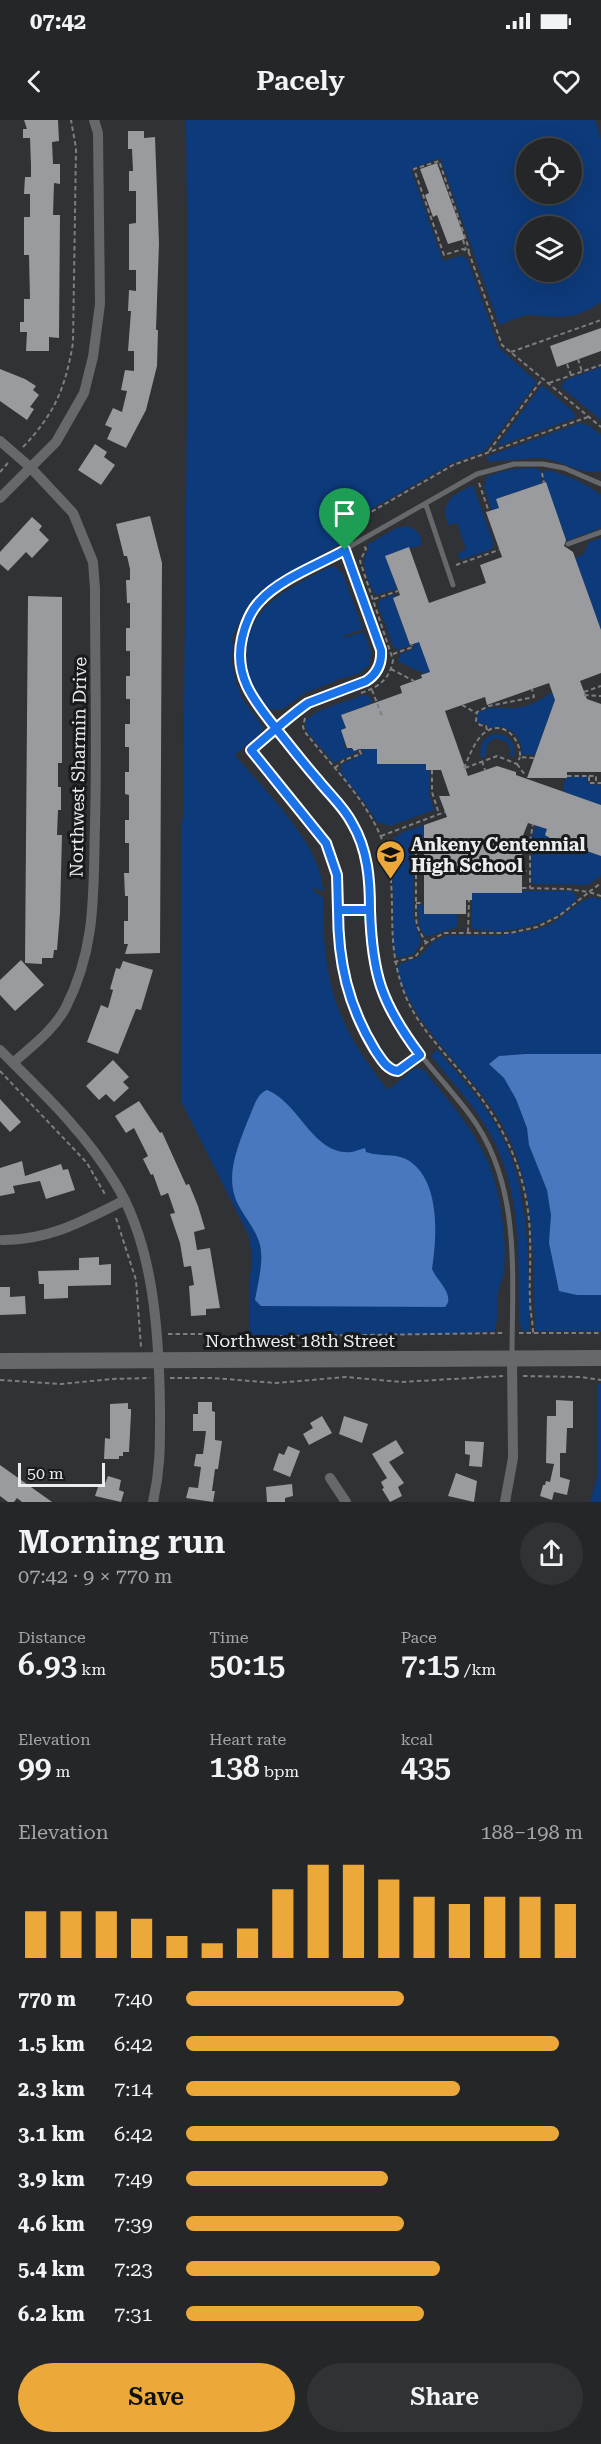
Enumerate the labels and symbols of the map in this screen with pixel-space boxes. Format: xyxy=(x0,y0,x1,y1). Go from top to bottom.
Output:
pin xyxy=(319,488,370,550)
street label: Northwest Sharmin Drive xyxy=(66,656,90,877)
place label: Ankeny Centennial High School xyxy=(411,834,585,876)
school or university icon: Ankeny Centennial High School xyxy=(374,838,406,880)
street label: Northwest 18th Street xyxy=(205,1330,395,1351)
scale bar xyxy=(18,1460,105,1488)

